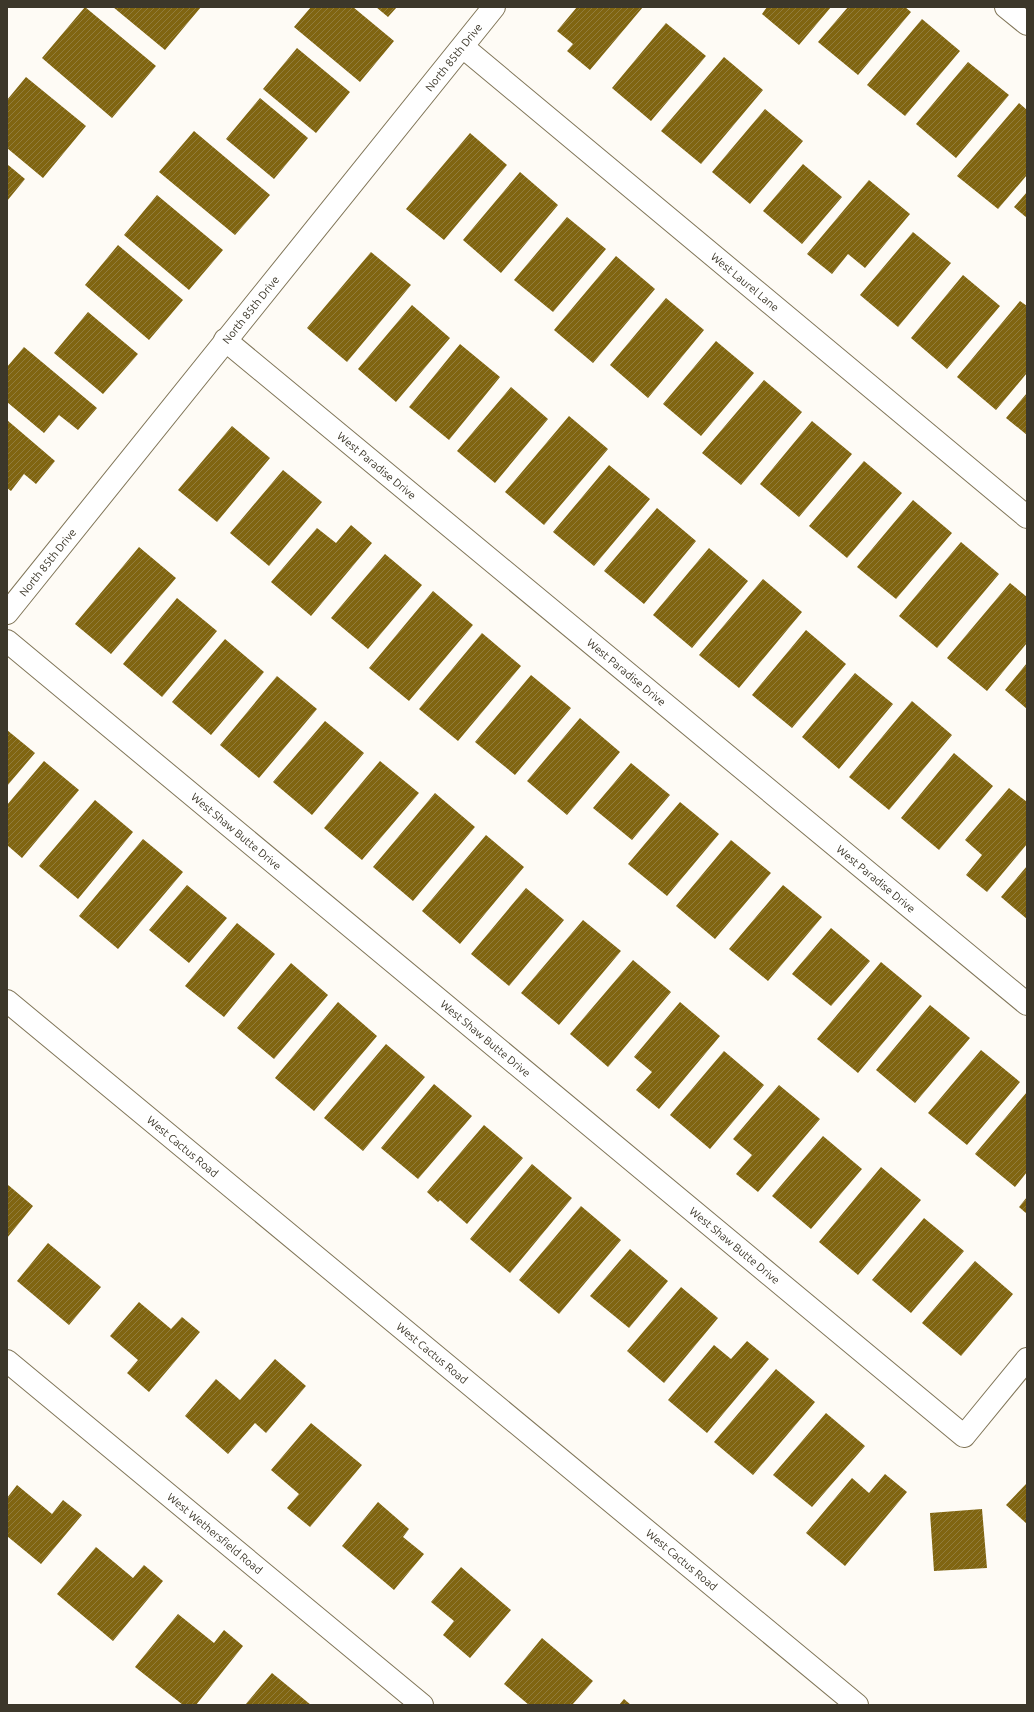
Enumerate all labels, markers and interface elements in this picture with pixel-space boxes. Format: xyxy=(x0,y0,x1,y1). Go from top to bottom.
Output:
street label: North 85th Drive xyxy=(423,21,484,93)
street label: West Laurel Lane xyxy=(709,250,781,314)
street label: North 85th Drive xyxy=(220,274,281,346)
street label: West Paradise Drive xyxy=(335,430,418,502)
street label: North 85th Drive xyxy=(17,526,78,599)
street label: West Paradise Drive xyxy=(585,636,668,708)
street label: West Shaw Butte Drive xyxy=(189,791,284,872)
street label: West Paradise Drive xyxy=(834,843,918,915)
street label: West Shaw Butte Drive xyxy=(438,998,533,1079)
street label: West Cactus Road xyxy=(145,1114,221,1179)
street label: West Shaw Butte Drive xyxy=(687,1205,782,1286)
street label: West Cactus Road xyxy=(394,1320,470,1386)
street label: West Wethersfield Road xyxy=(165,1491,265,1576)
street label: West Cactus Road xyxy=(644,1527,720,1593)

